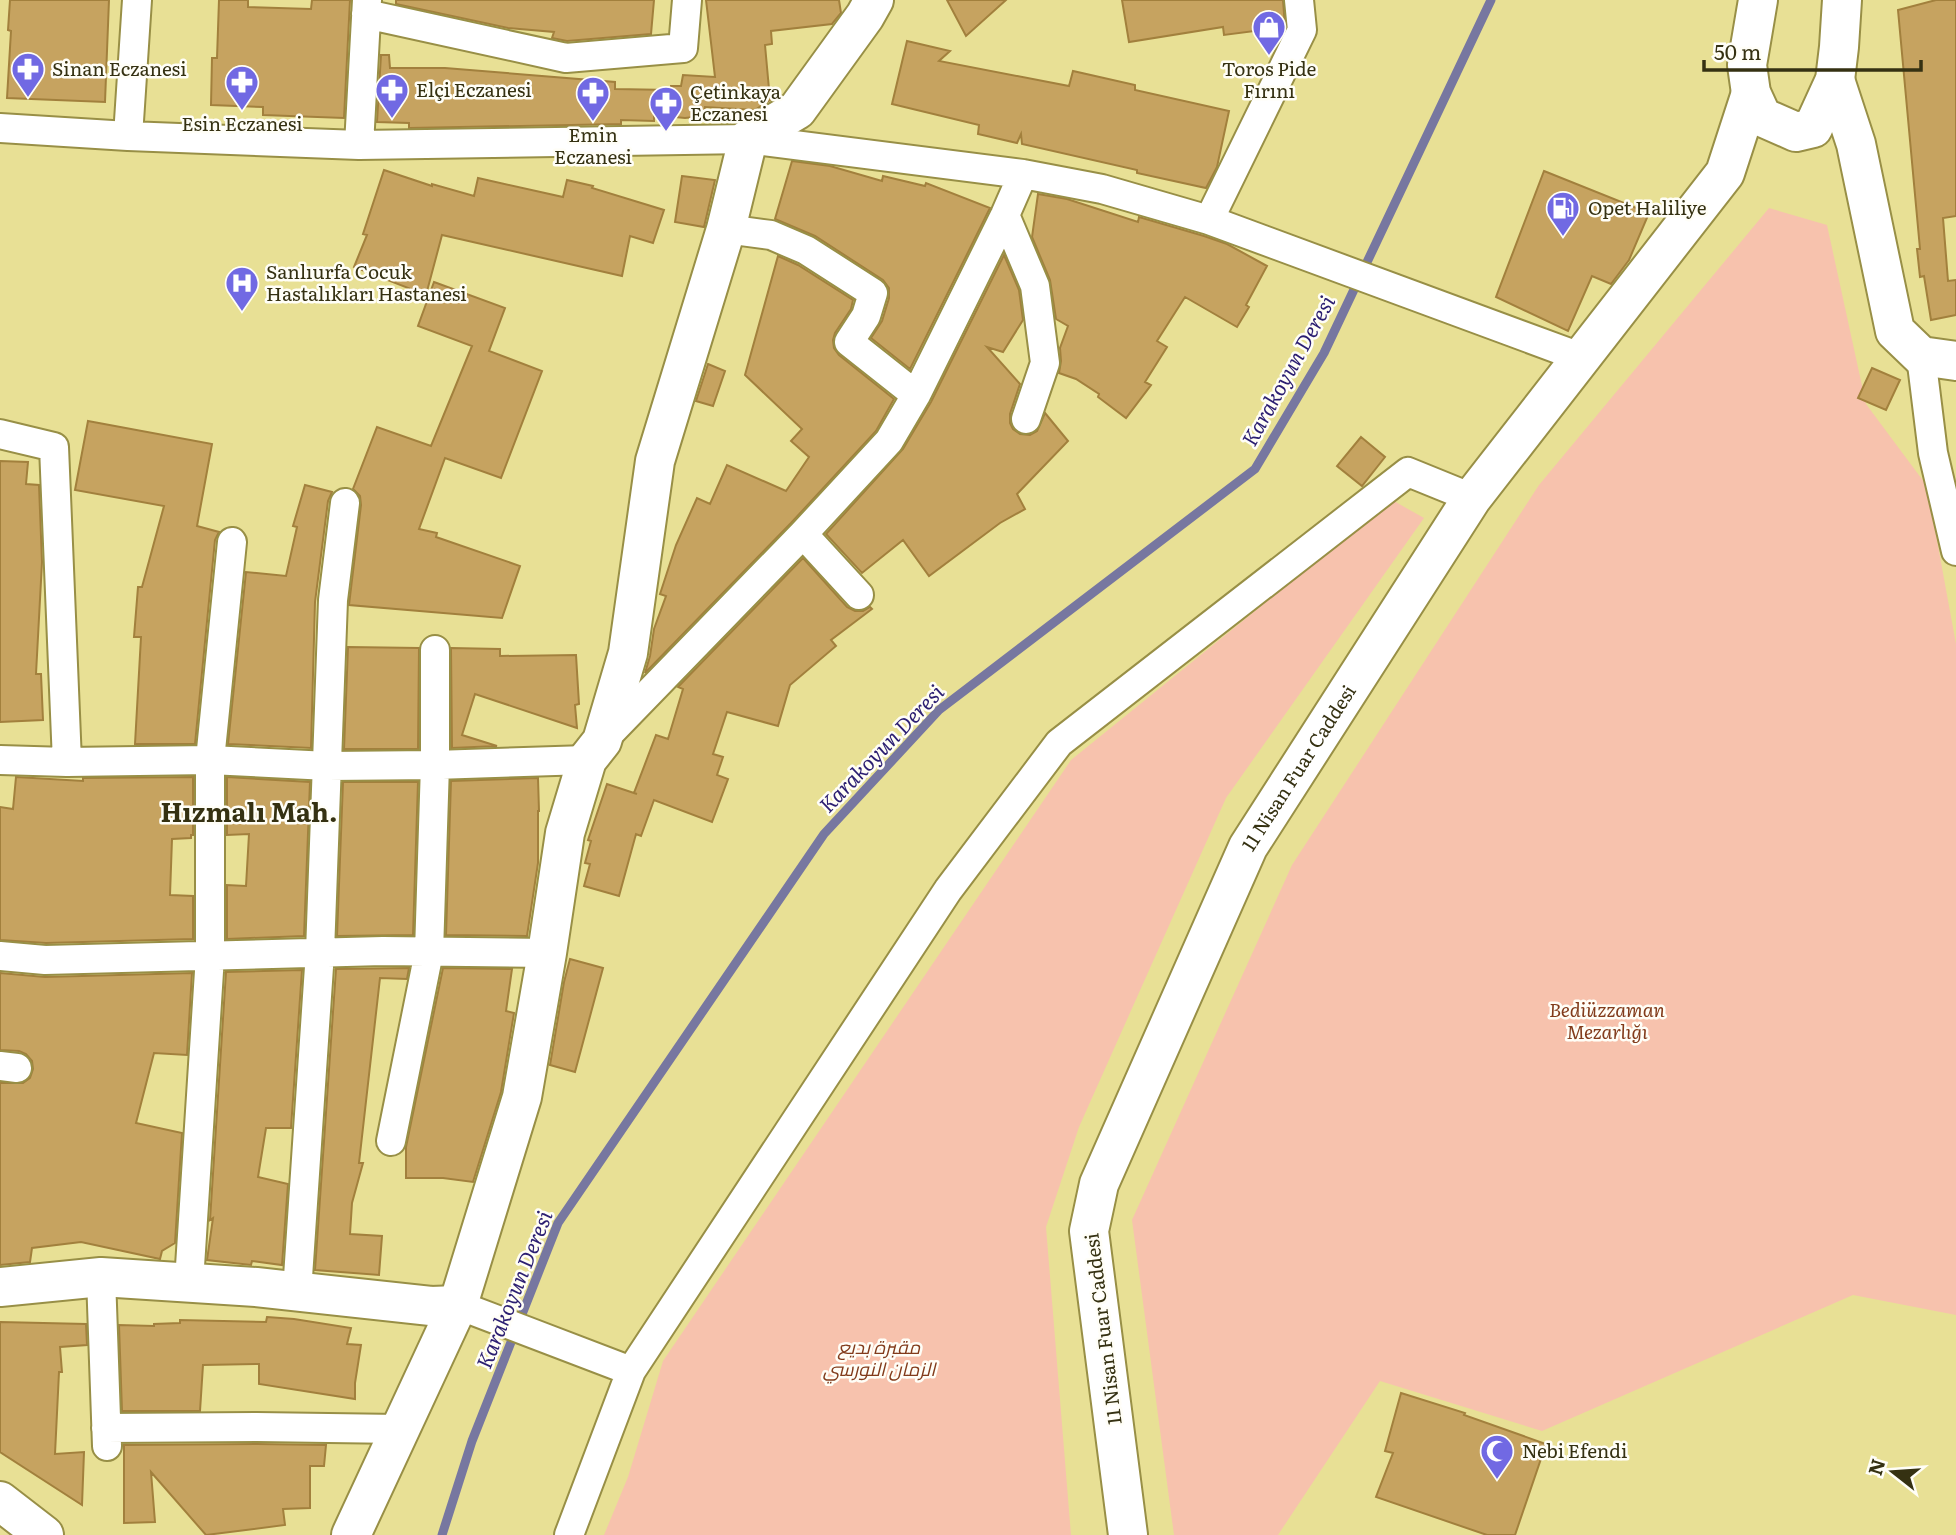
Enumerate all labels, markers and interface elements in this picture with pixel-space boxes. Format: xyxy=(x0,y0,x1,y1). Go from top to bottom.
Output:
shop icon: Toros Pide Fırını xyxy=(1250,8,1288,57)
scale bar xyxy=(1704,28,1921,72)
text: 50 m xyxy=(1714,35,1761,66)
pharmacy icon: Sinan Eczanesi xyxy=(9,50,47,99)
place label: Sinan Eczanesi xyxy=(52,54,187,82)
place label: Toros Pide Fırını xyxy=(1222,54,1317,104)
pharmacy icon: Esin Eczanesi xyxy=(223,63,261,112)
pharmacy icon: Elçi Eczanesi xyxy=(373,71,411,120)
pharmacy icon: Emin Eczanesi xyxy=(574,74,612,123)
place label: Elçi Eczanesi xyxy=(416,75,532,103)
place label: Çetinkaya Eczanesi xyxy=(690,77,782,127)
pharmacy icon: Çetinkaya Eczanesi xyxy=(647,84,685,133)
place label: Esin Eczanesi xyxy=(181,109,303,137)
place label: Emin Eczanesi xyxy=(554,120,632,170)
fuel station icon: Opet Haliliye xyxy=(1544,189,1582,238)
place label: Opet Haliliye xyxy=(1588,193,1707,221)
place label: Sanlıurfa Cocuk Hastalıkları Hastanesi xyxy=(266,257,467,307)
hospital icon: Sanlıurfa Cocuk Hastalıkları Hastanesi xyxy=(223,264,261,313)
water label: Karakoyun Deresi xyxy=(1233,288,1341,451)
water label: Karakoyun Deresi xyxy=(811,676,950,818)
street label: 11 Nisan Fuar Caddesi xyxy=(1234,679,1362,856)
district label: Hızmalı Mah. xyxy=(160,791,338,830)
park label: Bediüzzaman Mezarlığı xyxy=(1549,995,1666,1045)
water label: Karakoyun Deresi xyxy=(467,1205,559,1373)
street label: 11 Nisan Fuar Caddesi xyxy=(1076,1232,1128,1426)
park label: مقبرة بديع الزمان النورسي xyxy=(823,1332,937,1384)
mosque icon: Nebi Efendi xyxy=(1478,1432,1516,1481)
place label: Nebi Efendi xyxy=(1522,1436,1627,1464)
north arrow xyxy=(1858,1437,1928,1507)
text: N xyxy=(1860,1455,1892,1478)

